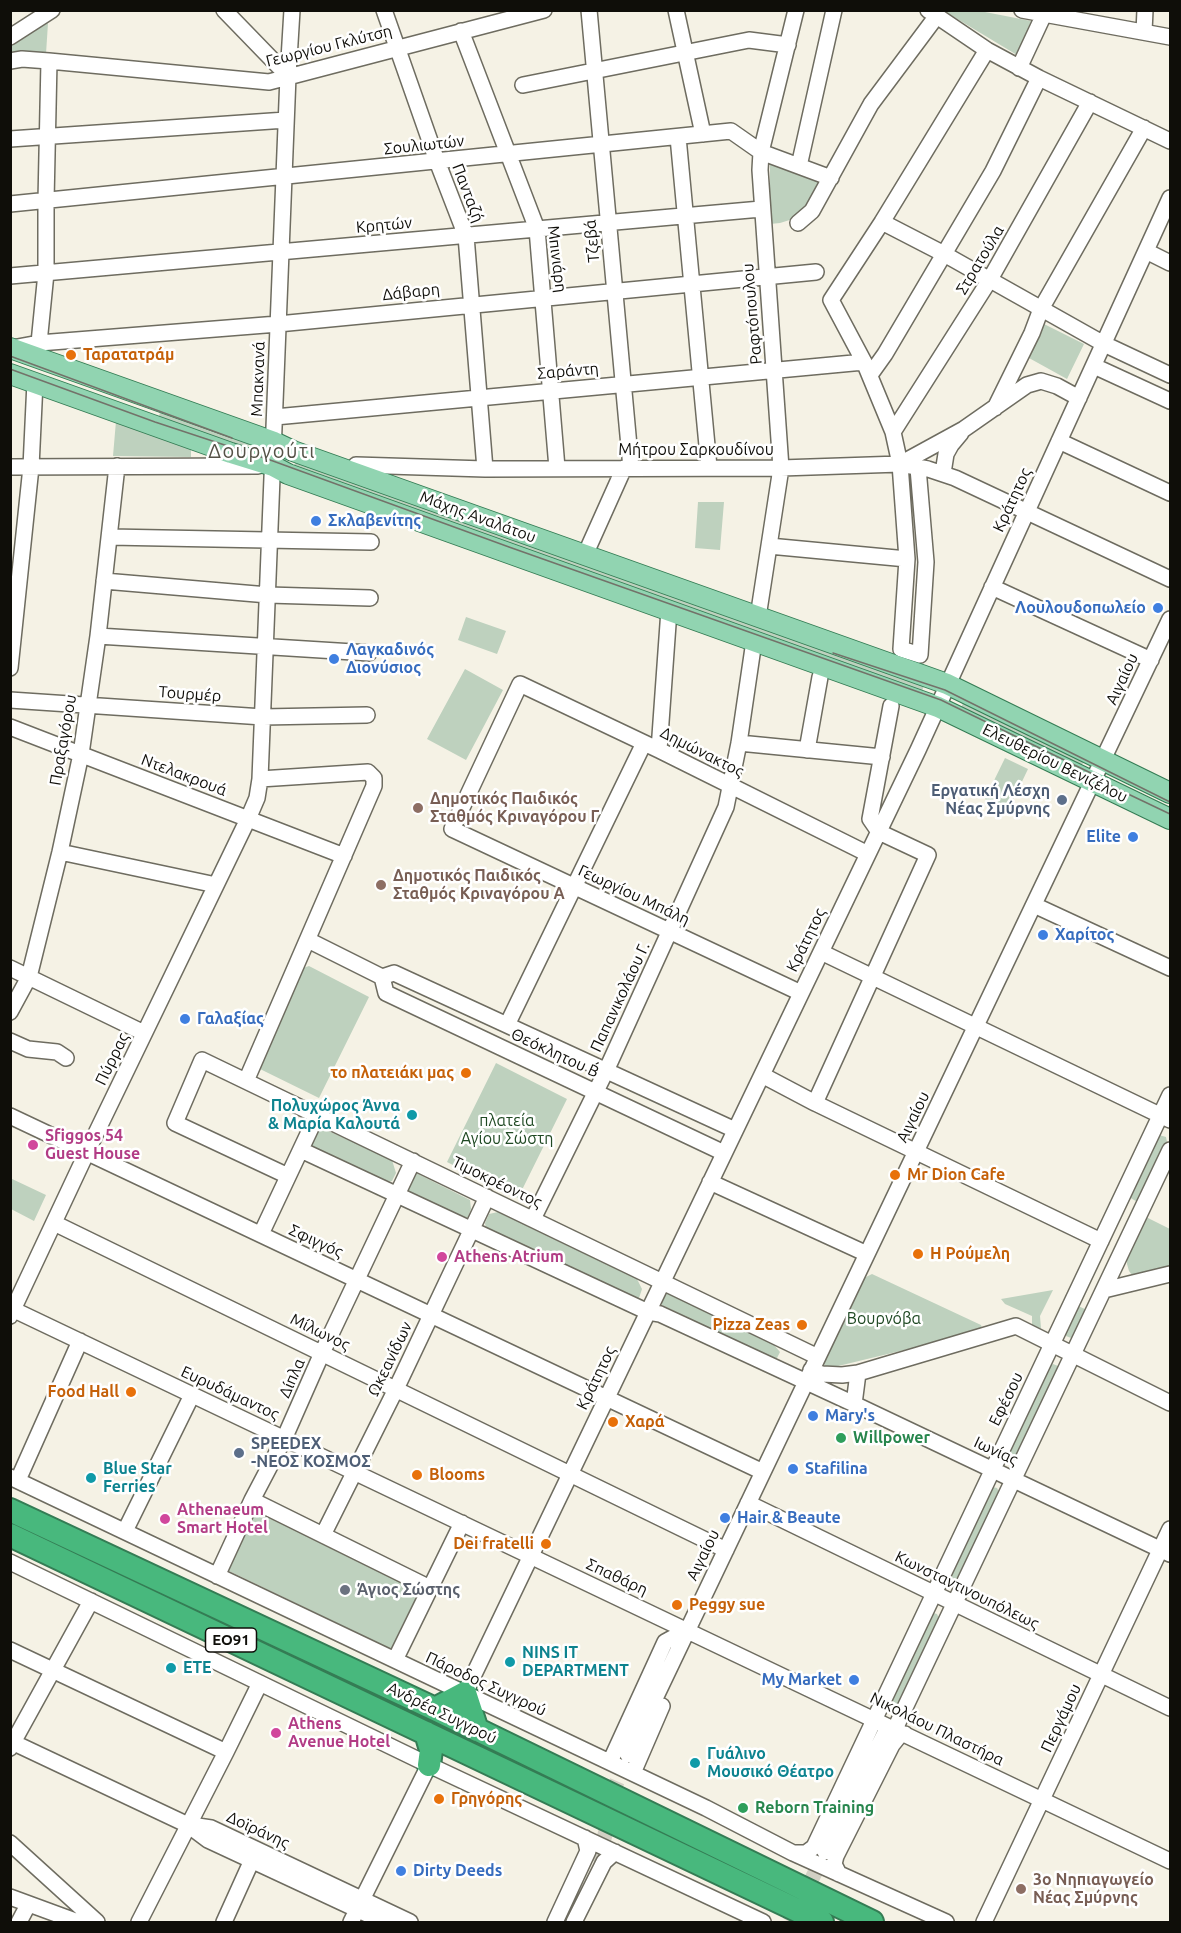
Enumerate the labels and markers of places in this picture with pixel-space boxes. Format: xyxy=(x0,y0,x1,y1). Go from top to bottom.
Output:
place label: Ταρατατράμ xyxy=(83,345,174,365)
marker: Ταρατατράμ xyxy=(64,348,78,362)
place label: Σκλαβενίτης xyxy=(328,511,421,531)
marker: Σκλαβενίτης xyxy=(309,514,323,528)
place label: Λουλουδοπωλείο xyxy=(1015,598,1146,618)
marker: Λουλουδοπωλείο xyxy=(1151,601,1165,615)
place label: Λαγκαδινός Διονύσιος xyxy=(346,640,434,678)
marker: Λαγκαδινός Διονύσιος xyxy=(327,652,341,666)
place label: Εργατική Λέσχη Νέας Σμύρνης xyxy=(931,781,1050,819)
place label: Δημοτικός Παιδικός Σταθμός Κριναγόρου Γ xyxy=(430,789,600,827)
marker: Εργατική Λέσχη Νέας Σμύρνης xyxy=(1055,793,1069,807)
marker: Δημοτικός Παιδικός Σταθμός Κριναγόρου Γ xyxy=(411,801,425,815)
place label: Elite xyxy=(1086,827,1121,847)
marker: Elite xyxy=(1126,830,1140,844)
place label: Δημοτικός Παιδικός Σταθμός Κριναγόρου Α xyxy=(393,866,565,904)
marker: Δημοτικός Παιδικός Σταθμός Κριναγόρου Α xyxy=(374,878,388,892)
place label: Χαρίτος xyxy=(1055,925,1114,945)
marker: Χαρίτος xyxy=(1036,928,1050,942)
place label: Γαλαξίας xyxy=(197,1009,264,1029)
marker: Γαλαξίας xyxy=(178,1012,192,1026)
place label: το πλατειάκι μας xyxy=(331,1063,454,1083)
marker: το πλατειάκι μας xyxy=(459,1066,473,1080)
place label: Πολυχώρος Άννα & Μαρία Καλουτά xyxy=(268,1096,400,1134)
marker: Πολυχώρος Άννα & Μαρία Καλουτά xyxy=(405,1108,419,1122)
place label: Sfiggos 54 Guest House xyxy=(45,1126,140,1164)
marker: Sfiggos 54 Guest House xyxy=(26,1138,40,1152)
place label: Mr Dion Cafe xyxy=(907,1165,1005,1185)
marker: Mr Dion Cafe xyxy=(888,1168,902,1182)
place label: Η Ρούμελη xyxy=(930,1244,1010,1264)
place label: Athens Atrium xyxy=(454,1247,564,1267)
marker: Η Ρούμελη xyxy=(911,1247,925,1261)
marker: Athens Atrium xyxy=(435,1250,449,1264)
place label: Pizza Zeas xyxy=(713,1315,790,1335)
marker: Pizza Zeas xyxy=(795,1318,809,1332)
place label: Food Hall xyxy=(48,1382,119,1402)
marker: Food Hall xyxy=(124,1385,138,1399)
place label: Mary's xyxy=(825,1406,875,1426)
marker: Mary's xyxy=(806,1409,820,1423)
place label: Χαρά xyxy=(625,1412,665,1432)
marker: Χαρά xyxy=(606,1415,620,1429)
place label: Willpower xyxy=(853,1428,930,1448)
marker: Willpower xyxy=(834,1431,848,1445)
place label: SPEEDEX -ΝΕΟΣ ΚΟΣΜΟΣ xyxy=(251,1434,371,1472)
marker: SPEEDEX -ΝΕΟΣ ΚΟΣΜΟΣ xyxy=(232,1446,246,1460)
place label: Blue Star Ferries xyxy=(103,1459,172,1497)
place label: Stafilina xyxy=(805,1459,868,1479)
marker: Stafilina xyxy=(786,1462,800,1476)
place label: Blooms xyxy=(429,1465,485,1485)
marker: Blooms xyxy=(410,1468,424,1482)
marker: Blue Star Ferries xyxy=(84,1471,98,1485)
place label: Athenaeum Smart Hotel xyxy=(177,1500,268,1538)
place label: Hair & Beaute xyxy=(737,1508,841,1528)
marker: Hair & Beaute xyxy=(718,1511,732,1525)
marker: Athenaeum Smart Hotel xyxy=(158,1512,172,1526)
place label: Dei fratelli xyxy=(453,1534,534,1554)
marker: Dei fratelli xyxy=(539,1537,553,1551)
place label: Άγιος Σώστης xyxy=(357,1580,460,1600)
marker: Άγιος Σώστης xyxy=(338,1583,352,1597)
place label: Peggy sue xyxy=(689,1595,765,1615)
marker: Peggy sue xyxy=(670,1598,684,1612)
place label: NINS IT DEPARTMENT xyxy=(522,1643,629,1681)
marker: NINS IT DEPARTMENT xyxy=(503,1655,517,1669)
place label: ETE xyxy=(183,1658,212,1678)
marker: ETE xyxy=(164,1661,178,1675)
place label: My Market xyxy=(761,1670,842,1690)
marker: My Market xyxy=(847,1673,861,1687)
place label: Athens Avenue Hotel xyxy=(288,1714,390,1752)
marker: Athens Avenue Hotel xyxy=(269,1726,283,1740)
place label: Γυάλινο Μουσικό Θέατρο xyxy=(707,1744,834,1782)
marker: Γυάλινο Μουσικό Θέατρο xyxy=(688,1756,702,1770)
place label: Γρηγόρης xyxy=(451,1789,522,1809)
marker: Γρηγόρης xyxy=(432,1792,446,1806)
place label: Reborn Training xyxy=(755,1798,874,1818)
marker: Reborn Training xyxy=(736,1801,750,1815)
place label: Dirty Deeds xyxy=(413,1861,502,1881)
marker: Dirty Deeds xyxy=(394,1864,408,1878)
place label: 3ο Νηπιαγωγείο Νέας Σμύρνης xyxy=(1033,1870,1154,1908)
marker: 3ο Νηπιαγωγείο Νέας Σμύρνης xyxy=(1014,1882,1028,1896)

